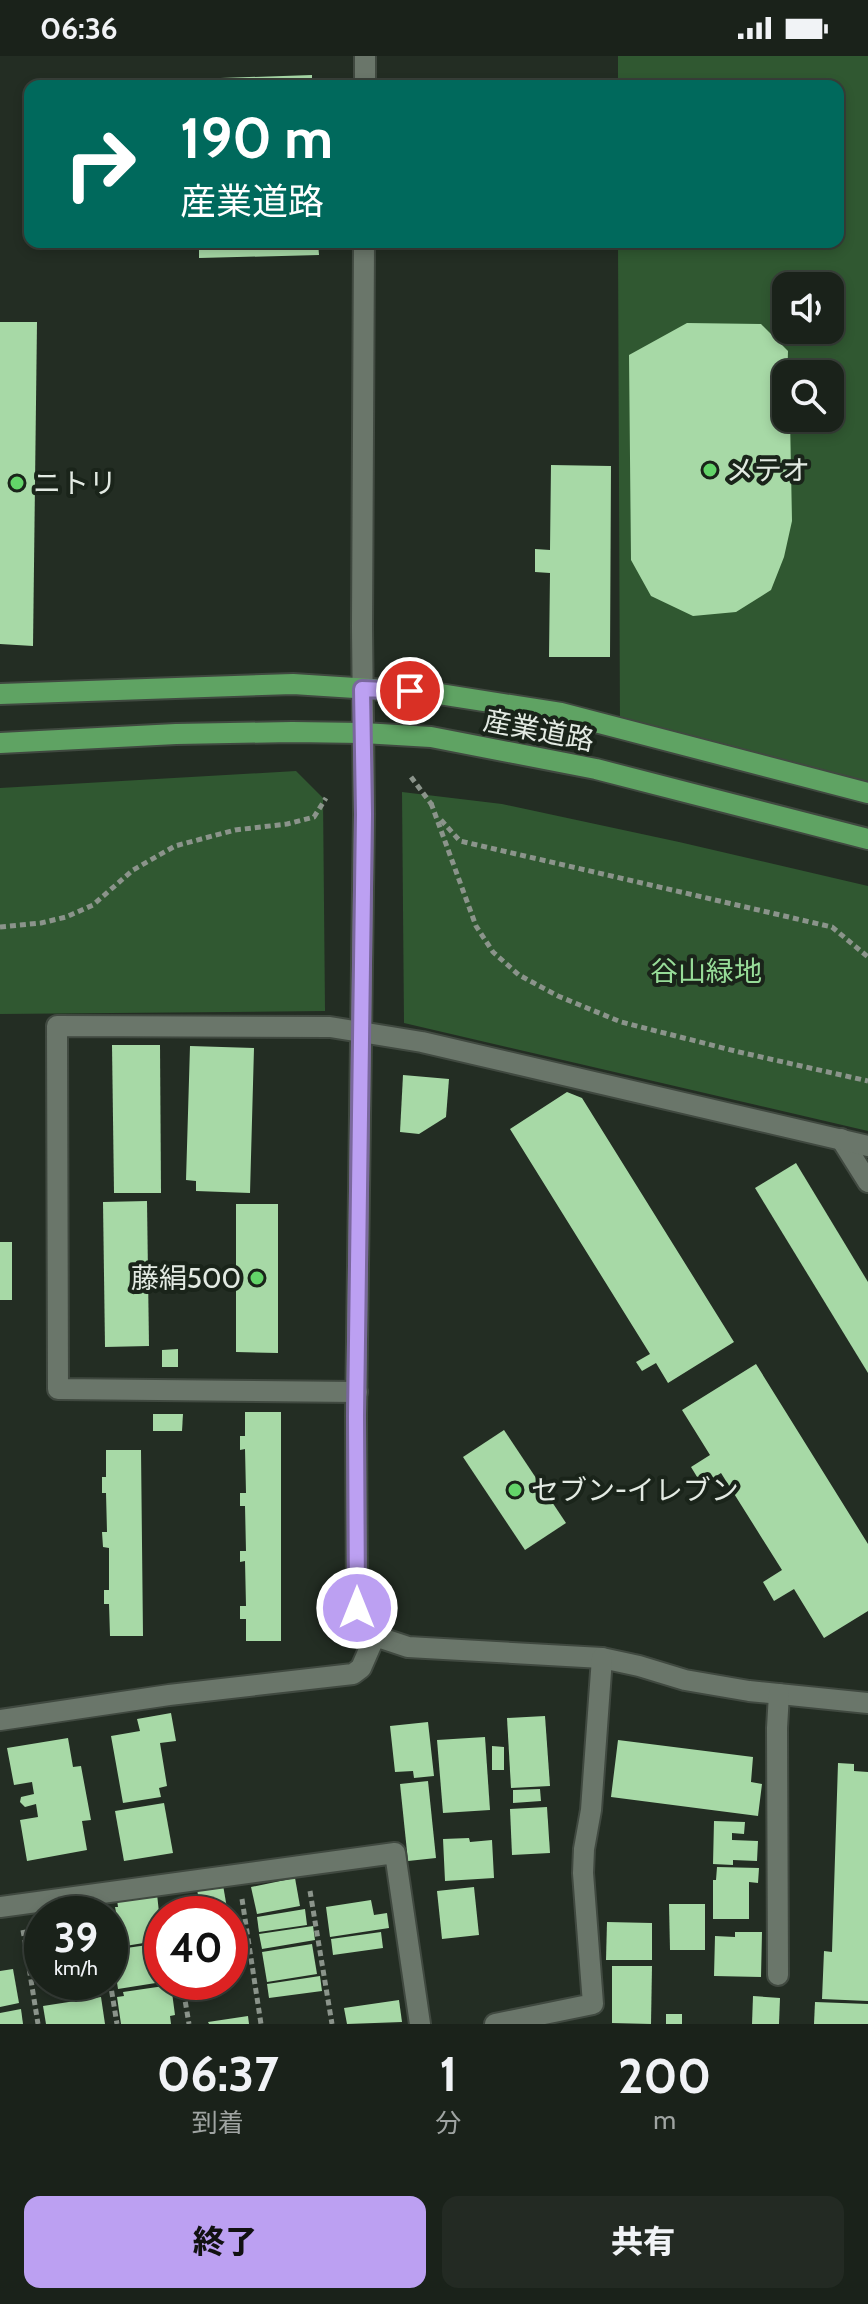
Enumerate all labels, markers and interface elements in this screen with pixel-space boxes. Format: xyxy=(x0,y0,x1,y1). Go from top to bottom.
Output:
text: 06:36 xyxy=(40,10,118,47)
text: 190 m xyxy=(180,104,333,172)
icon: right xyxy=(48,112,152,216)
text: 産業道路 xyxy=(180,179,324,223)
map controls xyxy=(772,272,844,432)
button: sound xyxy=(772,272,844,344)
button: search xyxy=(772,360,844,432)
place label: メテオ xyxy=(726,453,810,487)
marker: メテオ xyxy=(701,461,719,479)
place label: ニトリ xyxy=(33,466,117,500)
marker: ニトリ xyxy=(8,474,26,492)
pin xyxy=(376,657,444,725)
icon: arrive xyxy=(388,669,432,713)
street label: 産業道路 xyxy=(481,703,597,757)
park label: 谷山緑地 xyxy=(650,954,762,988)
place label: 藤絹500 xyxy=(131,1261,241,1295)
marker: 藤絹500 xyxy=(248,1269,266,1287)
place label: セブン-イレブン xyxy=(531,1473,739,1507)
marker: セブン-イレブン xyxy=(506,1481,524,1499)
position arrow xyxy=(315,1566,399,1650)
speed limit sign: 40 xyxy=(144,1896,248,2000)
text: 39 xyxy=(54,1913,98,1962)
text: km/h xyxy=(54,1956,98,1980)
text: 06:37 xyxy=(157,2045,279,2103)
text: 1 xyxy=(439,2045,457,2103)
text: 200 xyxy=(618,2047,711,2105)
text: m xyxy=(653,2104,676,2136)
text: 到着 xyxy=(192,2107,244,2139)
text: 分 xyxy=(435,2107,461,2139)
button: 終了 xyxy=(24,2196,426,2288)
button: 共有 xyxy=(442,2196,844,2288)

